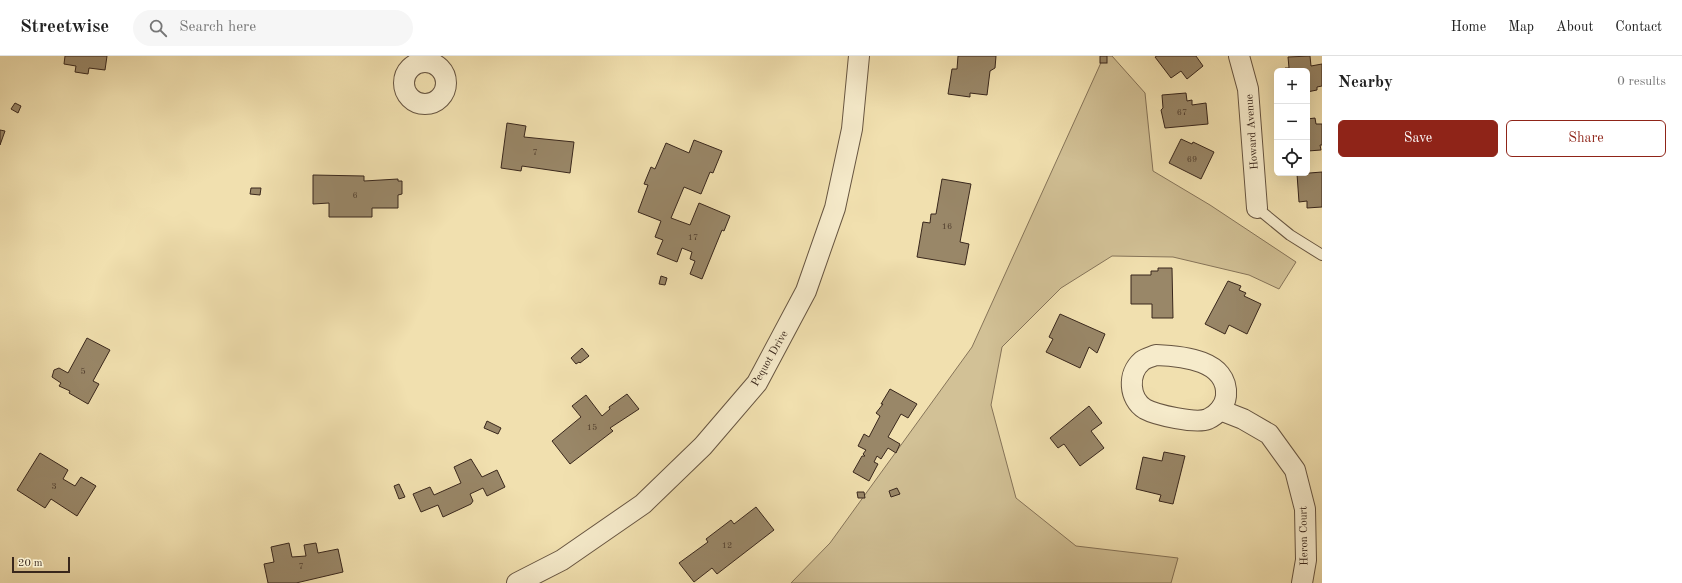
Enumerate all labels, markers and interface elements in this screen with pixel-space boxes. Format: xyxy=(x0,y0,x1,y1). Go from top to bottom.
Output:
search box xyxy=(133,10,413,46)
icon: search xyxy=(147,17,169,39)
text: Streetwise xyxy=(20,18,109,37)
text: Search here xyxy=(179,20,256,35)
text: Home xyxy=(1451,20,1486,34)
text: Map xyxy=(1508,20,1534,34)
text: About xyxy=(1556,20,1593,34)
text: Contact xyxy=(1615,20,1662,34)
map controls xyxy=(1274,68,1310,176)
button: + xyxy=(1274,68,1310,104)
text: Nearby xyxy=(1338,74,1393,91)
text: 0 results xyxy=(1617,75,1666,88)
street label: Howard Avenue xyxy=(1244,94,1261,170)
button: − xyxy=(1274,104,1310,140)
house number: 67 xyxy=(1177,108,1187,117)
button: Save xyxy=(1338,120,1498,157)
button: Share xyxy=(1506,120,1666,157)
button: locate xyxy=(1274,140,1310,176)
house number: 7 xyxy=(532,148,538,157)
house number: 69 xyxy=(1187,155,1197,164)
house number: 6 xyxy=(352,191,358,200)
house number: 16 xyxy=(942,222,952,231)
house number: 17 xyxy=(688,233,698,242)
street label: Pequot Drive xyxy=(750,329,791,388)
house number: 5 xyxy=(80,367,86,376)
house number: 15 xyxy=(587,423,597,432)
house number: 3 xyxy=(51,482,57,491)
street label: Heron Court xyxy=(1298,506,1311,566)
house number: 12 xyxy=(722,541,732,550)
scale bar xyxy=(12,555,70,574)
text: 20 m xyxy=(18,558,43,569)
house number: 7 xyxy=(298,562,304,571)

